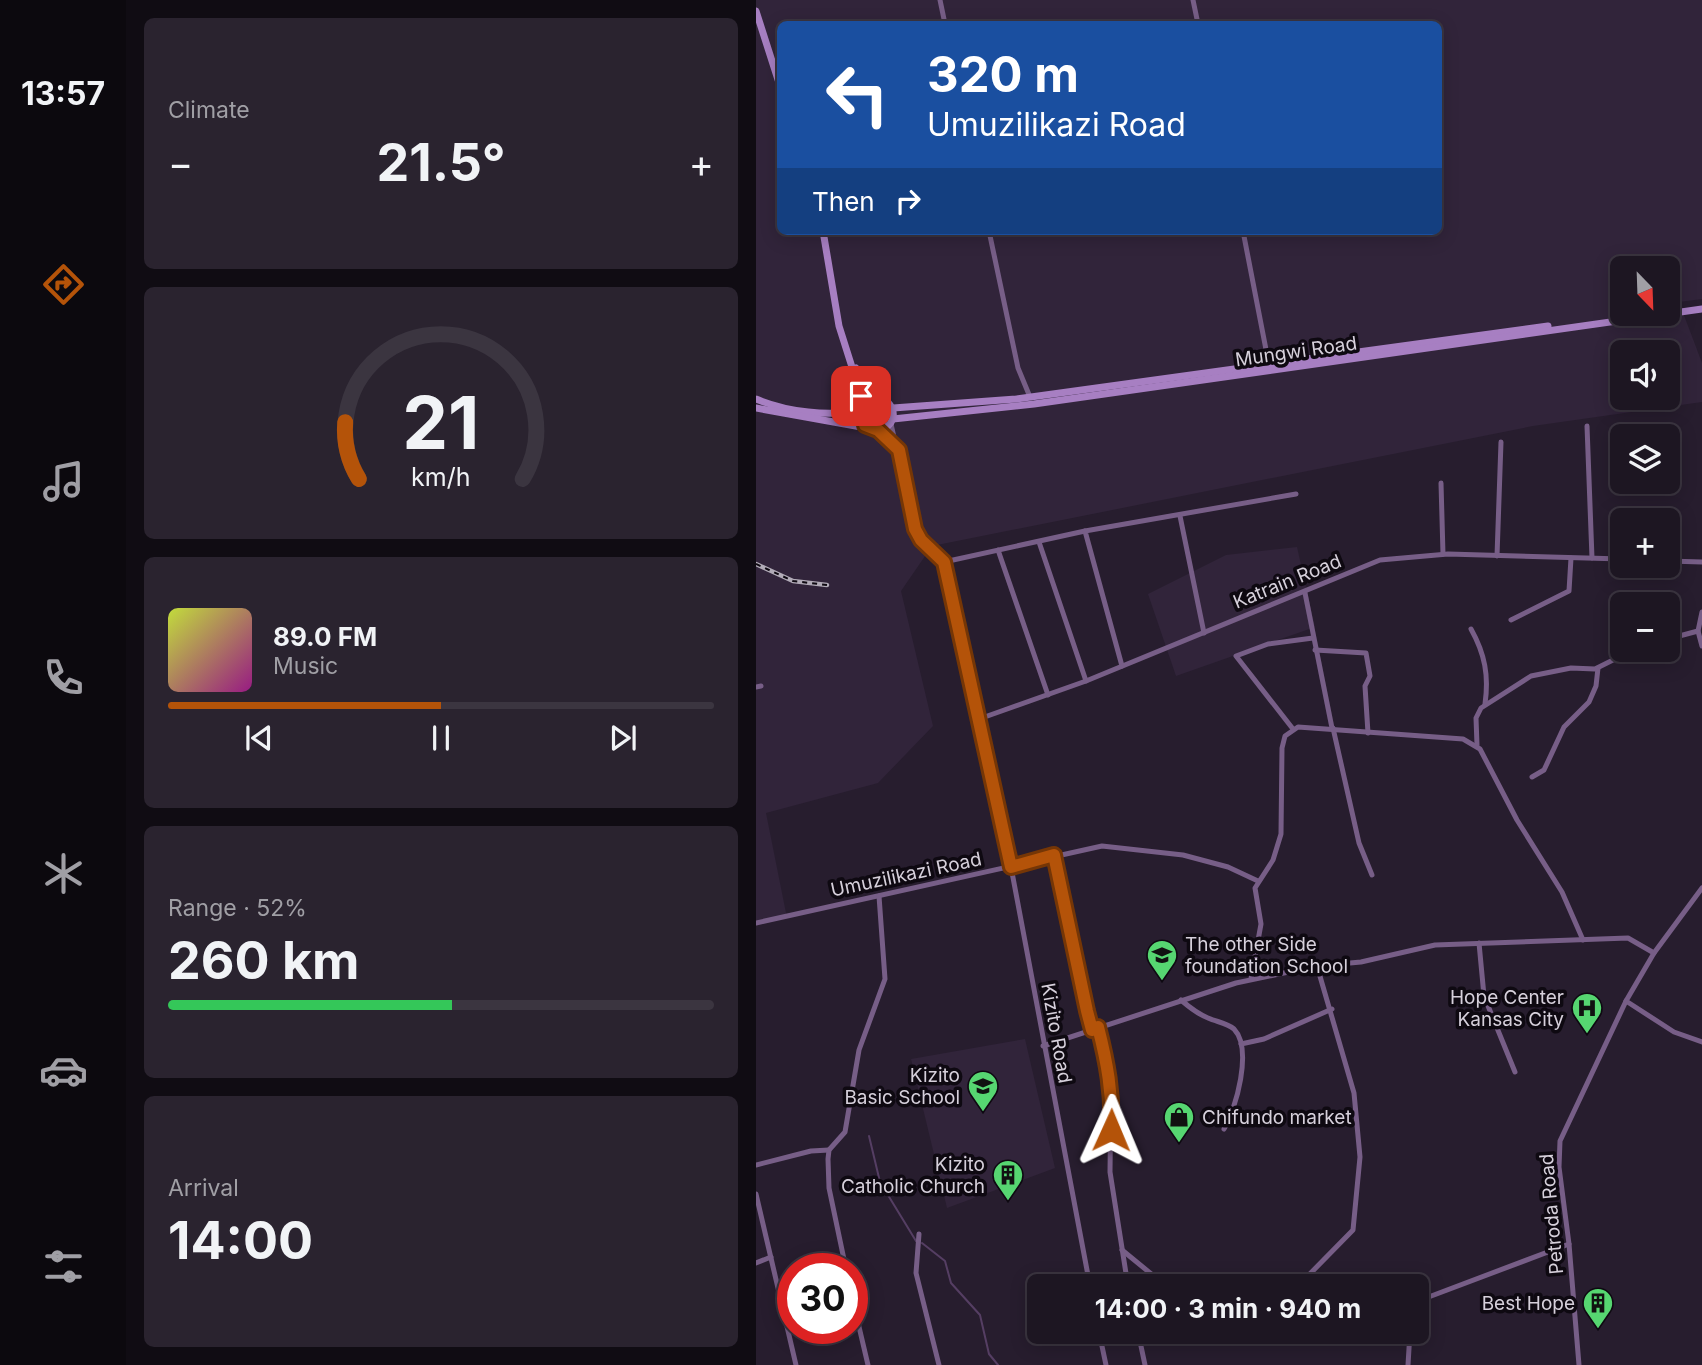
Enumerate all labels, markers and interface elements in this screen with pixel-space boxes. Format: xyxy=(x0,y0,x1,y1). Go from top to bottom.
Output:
text: 320 m xyxy=(927,45,1079,104)
icon: left xyxy=(812,49,903,140)
text: 13:57 xyxy=(21,74,105,113)
text: Climate xyxy=(168,96,250,124)
text: Umuzilikazi Road xyxy=(927,105,1186,144)
text: 21.5° xyxy=(376,131,506,194)
text: − xyxy=(168,140,193,186)
text: + xyxy=(689,140,714,186)
icon: right xyxy=(889,182,927,220)
text: Then xyxy=(812,186,875,217)
north arrow xyxy=(1610,256,1680,326)
map controls xyxy=(1610,256,1680,662)
icon: directions xyxy=(39,260,88,309)
street label: Mungwi Road xyxy=(1234,332,1358,371)
button: sound xyxy=(1610,340,1680,410)
pin xyxy=(831,366,891,426)
icon: arrive xyxy=(842,377,880,415)
text: 21 xyxy=(402,379,480,468)
button: layers xyxy=(1610,424,1680,494)
icon: music xyxy=(39,457,88,506)
text: km/h xyxy=(411,462,471,492)
button: + xyxy=(1610,508,1680,578)
street label: Katrain Road xyxy=(1230,549,1345,614)
button: − xyxy=(1610,592,1680,662)
text: 89.0 FM xyxy=(273,621,377,652)
text: Music xyxy=(273,652,338,680)
icon: phone xyxy=(39,653,88,702)
icon: previous xyxy=(240,719,278,757)
icon: pause xyxy=(422,719,460,757)
icon: next xyxy=(604,719,642,757)
street label: Umuzilikazi Road xyxy=(829,847,984,902)
icon: climate xyxy=(39,849,88,898)
text: Range · 52% xyxy=(168,894,307,922)
text: 260 km xyxy=(168,929,360,992)
place label: The other Side foundation School xyxy=(1185,933,1348,978)
school or university icon: The other Side foundation School xyxy=(1145,938,1179,982)
street label: Kizito Road xyxy=(1036,981,1077,1085)
place label: Hope Center Kansas City xyxy=(1450,986,1564,1031)
hospital icon: Hope Center Kansas City xyxy=(1570,991,1604,1035)
icon: car xyxy=(39,1046,88,1095)
place label: Kizito Basic School xyxy=(844,1064,960,1109)
school or university icon: Kizito Basic School xyxy=(966,1069,1000,1113)
position arrow xyxy=(1074,1093,1148,1167)
shop icon: Chifundo market xyxy=(1162,1100,1196,1144)
place label: Chifundo market xyxy=(1202,1106,1352,1129)
place label: Kizito Catholic Church xyxy=(841,1153,985,1198)
street label: Petroda Road xyxy=(1535,1153,1568,1275)
building icon: Kizito Catholic Church xyxy=(991,1158,1025,1202)
text: Arrival xyxy=(168,1174,239,1202)
text: 14:00 xyxy=(168,1209,313,1272)
icon: filters xyxy=(39,1242,88,1291)
speed limit sign: 30 xyxy=(777,1253,868,1344)
building icon: Best Hope xyxy=(1581,1286,1615,1330)
place label: Best Hope xyxy=(1482,1292,1575,1315)
text: 14:00 · 3 min · 940 m xyxy=(1095,1293,1361,1324)

